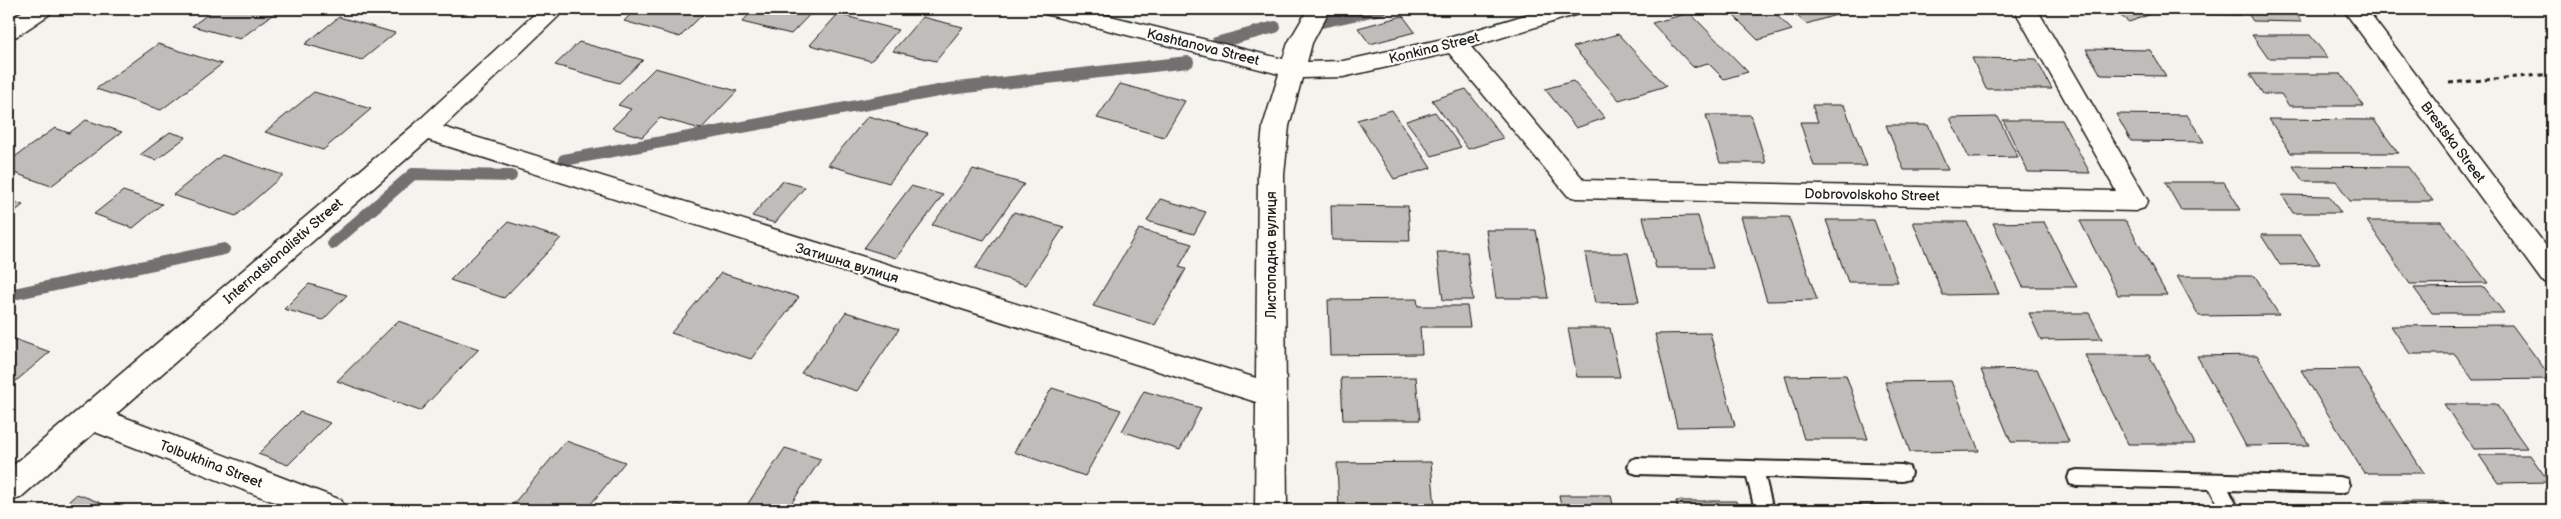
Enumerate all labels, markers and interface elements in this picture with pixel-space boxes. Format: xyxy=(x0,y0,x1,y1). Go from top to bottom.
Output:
street label: Kashtanova Street xyxy=(1145,25,1262,69)
street label: Konkina Street xyxy=(1387,28,1482,67)
street label: Brestska Street xyxy=(2417,98,2489,186)
street label: Dobrovolskoho Street xyxy=(1804,185,1940,205)
street label: Листопадна вулиця xyxy=(1263,191,1280,320)
street label: Internatsionalistiv Street xyxy=(220,194,347,307)
street label: Затишна вулиця xyxy=(793,239,901,287)
street label: Tolbukhina Street xyxy=(157,436,266,492)

